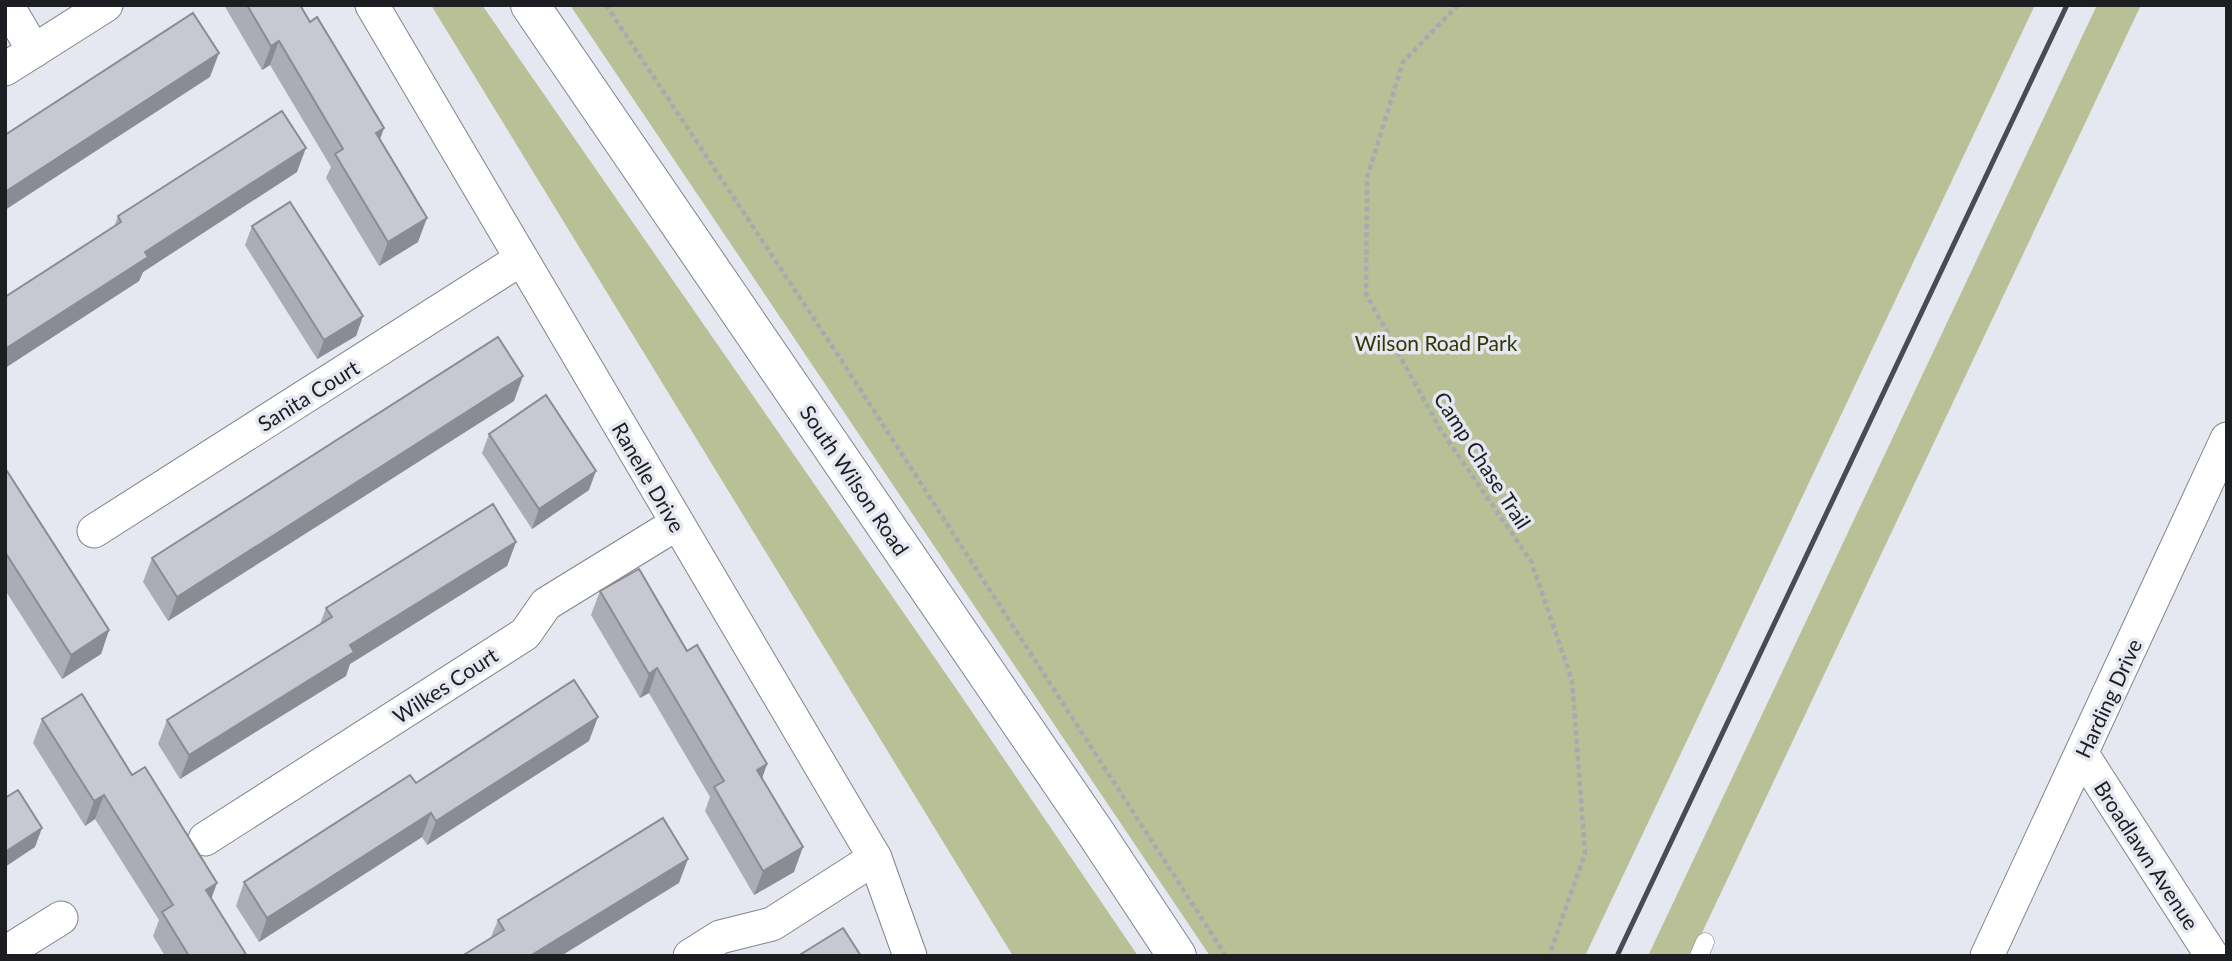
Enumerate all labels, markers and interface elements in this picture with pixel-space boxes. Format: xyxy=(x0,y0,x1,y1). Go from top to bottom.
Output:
park label: Wilson Road Park xyxy=(1355,330,1518,355)
street label: Sanita Court xyxy=(253,354,364,436)
street label: Camp Chase Trail xyxy=(1429,387,1537,533)
street label: South Wilson Road xyxy=(796,400,914,560)
street label: Ranelle Drive xyxy=(608,418,690,536)
street label: Harding Drive xyxy=(2070,635,2146,761)
street label: Wilkes Court xyxy=(388,642,502,728)
street label: Broadlawn Avenue xyxy=(2090,776,2204,934)

